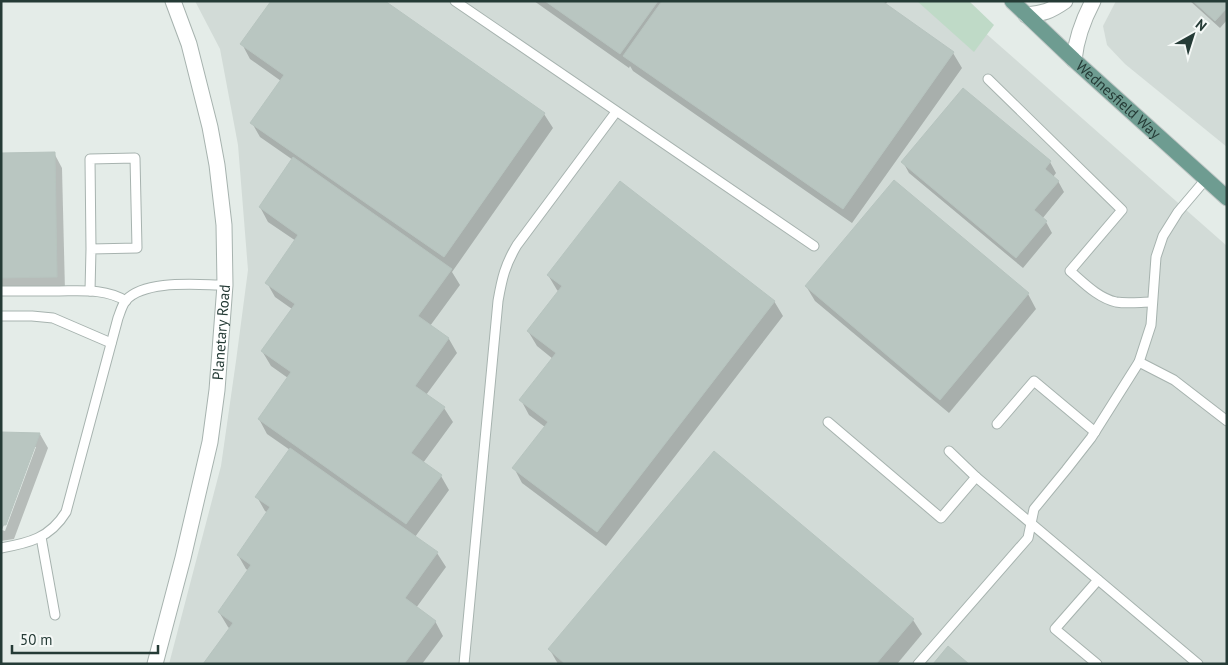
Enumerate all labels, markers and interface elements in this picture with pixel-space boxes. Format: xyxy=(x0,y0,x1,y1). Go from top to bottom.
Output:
north arrow xyxy=(1168,10,1218,60)
text: N xyxy=(1192,15,1210,35)
street label: Wednesfield Way xyxy=(1072,56,1165,143)
street label: Planetary Road xyxy=(208,284,234,381)
scale bar xyxy=(12,622,159,654)
text: 50 m xyxy=(20,630,53,649)

